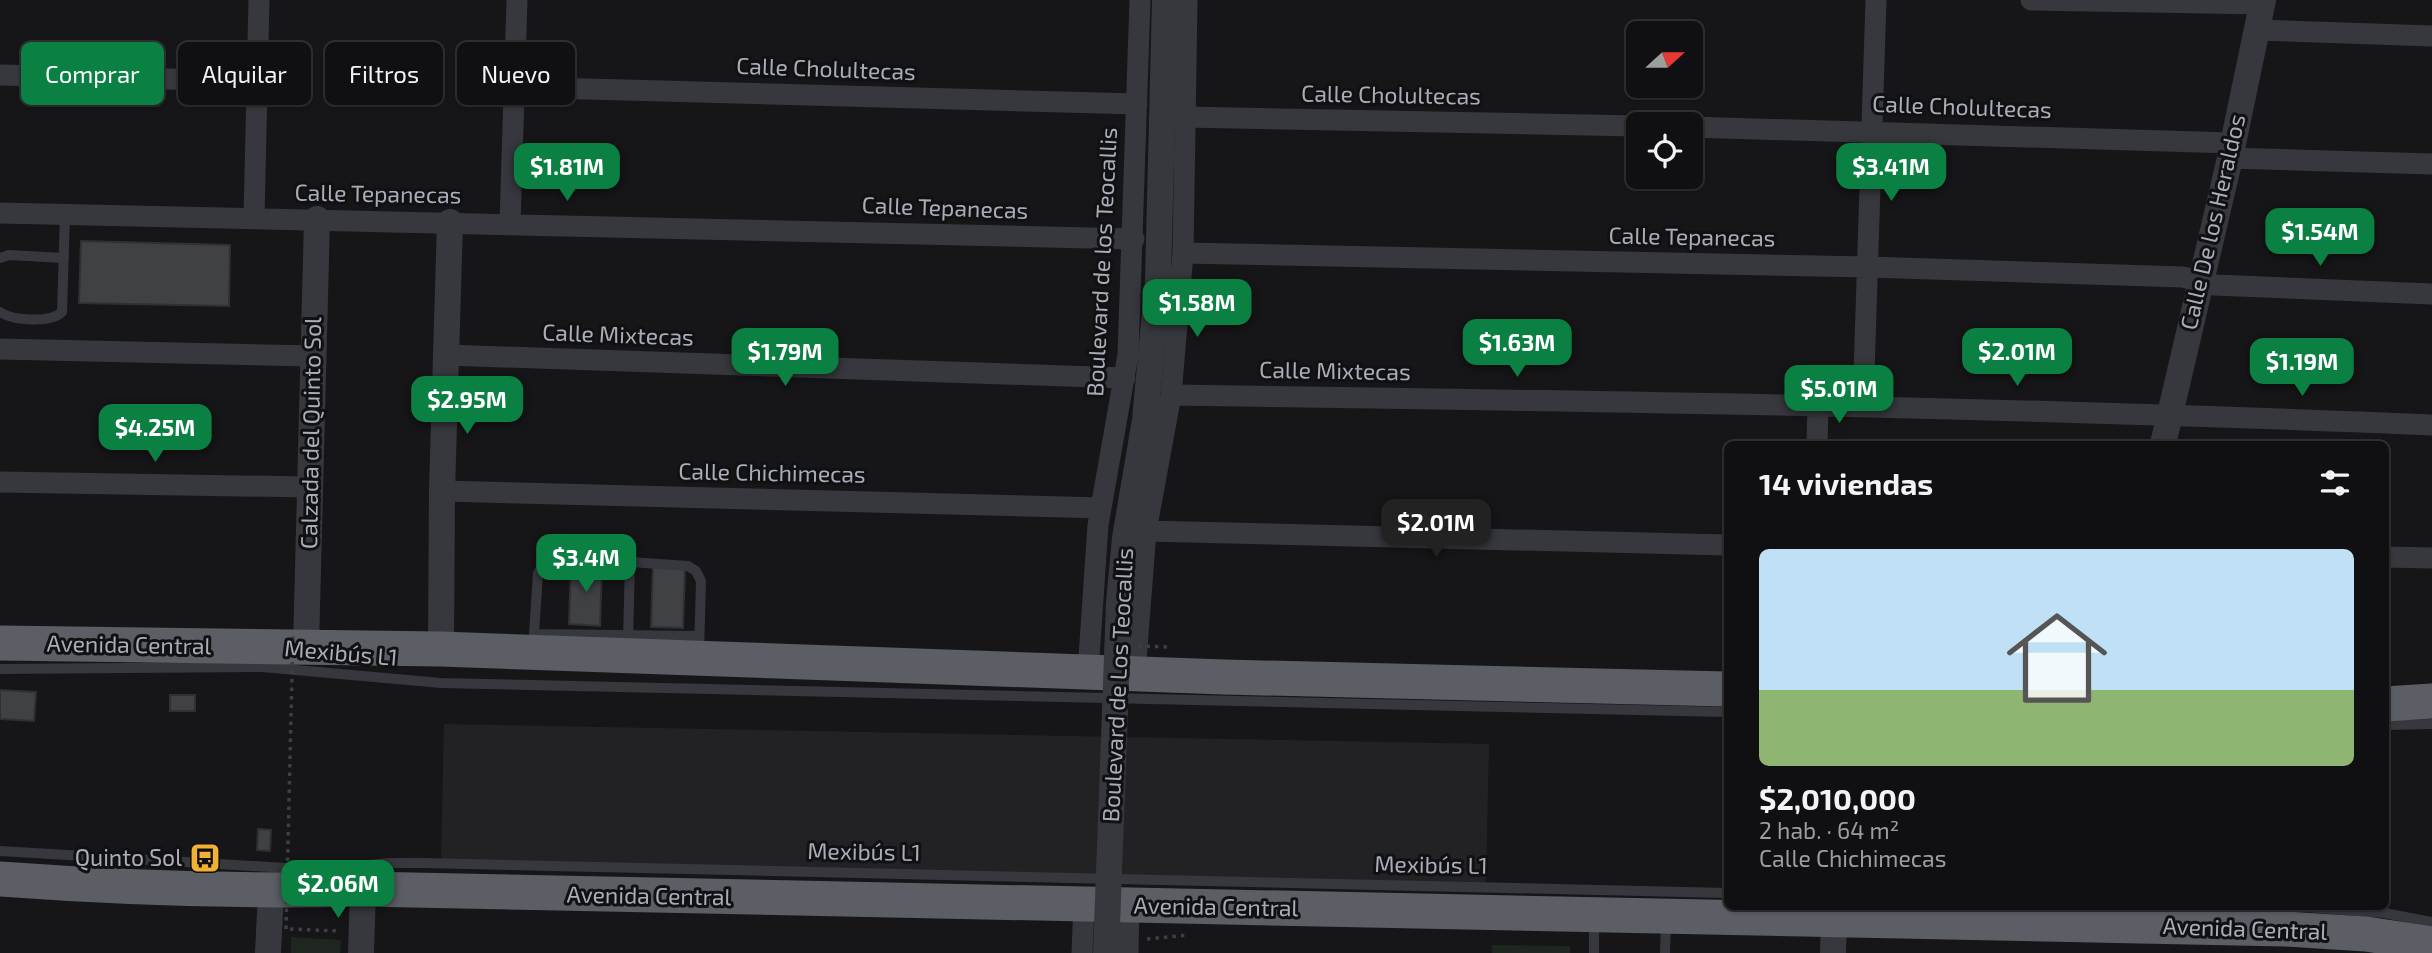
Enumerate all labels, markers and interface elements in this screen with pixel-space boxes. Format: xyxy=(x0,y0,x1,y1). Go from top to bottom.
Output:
north arrow xyxy=(1626,21,1703,98)
map controls xyxy=(1626,21,1703,189)
chip: Comprar xyxy=(21,42,164,105)
chip: Alquilar xyxy=(178,42,311,105)
chip: Filtros xyxy=(325,42,443,105)
chip: Nuevo xyxy=(457,42,575,105)
street label: Calle Cholultecas xyxy=(736,51,916,85)
street label: Calle Cholultecas xyxy=(1301,78,1481,110)
street label: Calle Cholultecas xyxy=(1872,89,2052,123)
street label: Calle De los Heraldos xyxy=(2174,111,2250,332)
button: locate xyxy=(1626,112,1703,189)
street label: Boulevard de los Teocallis xyxy=(1080,127,1122,397)
pin: $1.81M xyxy=(510,144,624,203)
pin: $3.41M xyxy=(1834,144,1948,203)
text: $1.81M xyxy=(530,152,604,180)
text: $3.41M xyxy=(1852,152,1930,180)
street label: Calle Tepanecas xyxy=(294,178,462,208)
street label: Calle Tepanecas xyxy=(861,190,1029,224)
pin: $1.54M xyxy=(2263,208,2377,268)
text: $1.54M xyxy=(2281,217,2359,245)
street label: Calle Tepanecas xyxy=(1608,221,1776,251)
pin: $1.58M xyxy=(1140,280,1254,339)
text: $1.58M xyxy=(1159,288,1235,316)
street label: Calzada del Quinto Sol xyxy=(294,317,326,549)
street label: Calle Mixtecas xyxy=(542,317,694,351)
pin: $1.63M xyxy=(1460,320,1574,379)
pin: $1.79M xyxy=(728,328,842,388)
text: $1.63M xyxy=(1479,328,1555,356)
pin: $2.01M xyxy=(1960,328,2074,388)
text: $1.79M xyxy=(748,337,822,365)
text: $2.01M xyxy=(1978,337,2056,365)
pin: $1.19M xyxy=(2245,338,2359,398)
text: $1.19M xyxy=(2266,347,2338,375)
street label: Calle Mixtecas xyxy=(1259,355,1411,385)
pin: $5.01M xyxy=(1782,366,1896,425)
text: $5.01M xyxy=(1800,374,1878,402)
pin: $2.95M xyxy=(410,376,524,436)
text: $2.95M xyxy=(427,385,507,413)
pin: $4.25M xyxy=(98,405,212,464)
text: $4.25M xyxy=(115,413,195,441)
street label: Calle Chichimecas xyxy=(678,456,866,488)
icon: filters xyxy=(2316,464,2354,502)
text: 14 viviendas xyxy=(1759,465,1933,501)
pin: $2.01M xyxy=(1379,500,1493,559)
text: $2.01M xyxy=(1397,508,1475,536)
pin: $3.4M xyxy=(537,534,635,594)
text: $3.4M xyxy=(552,543,620,571)
street label: Boulevard de Los Teocallis xyxy=(1096,547,1138,823)
icon: home xyxy=(1994,595,2120,721)
street label: Avenida Central xyxy=(47,629,212,659)
street label: Mexibús L1 xyxy=(283,633,399,671)
text: $2,010,000 xyxy=(1759,780,1916,816)
text: 2 hab. · 64 m² xyxy=(1759,816,1899,844)
street label: Mexibús L1 xyxy=(807,836,921,866)
bus stop icon: Quinto Sol xyxy=(188,841,222,875)
place label: Quinto Sol xyxy=(75,843,182,871)
text: Calle Chichimecas xyxy=(1759,844,1946,872)
street label: Mexibús L1 xyxy=(1374,849,1488,879)
pin: $2.06M xyxy=(281,860,395,920)
text: $2.06M xyxy=(297,869,379,897)
street label: Avenida Central xyxy=(567,880,732,910)
street label: Avenida Central xyxy=(1134,891,1299,921)
street label: Avenida Central xyxy=(2162,911,2328,945)

